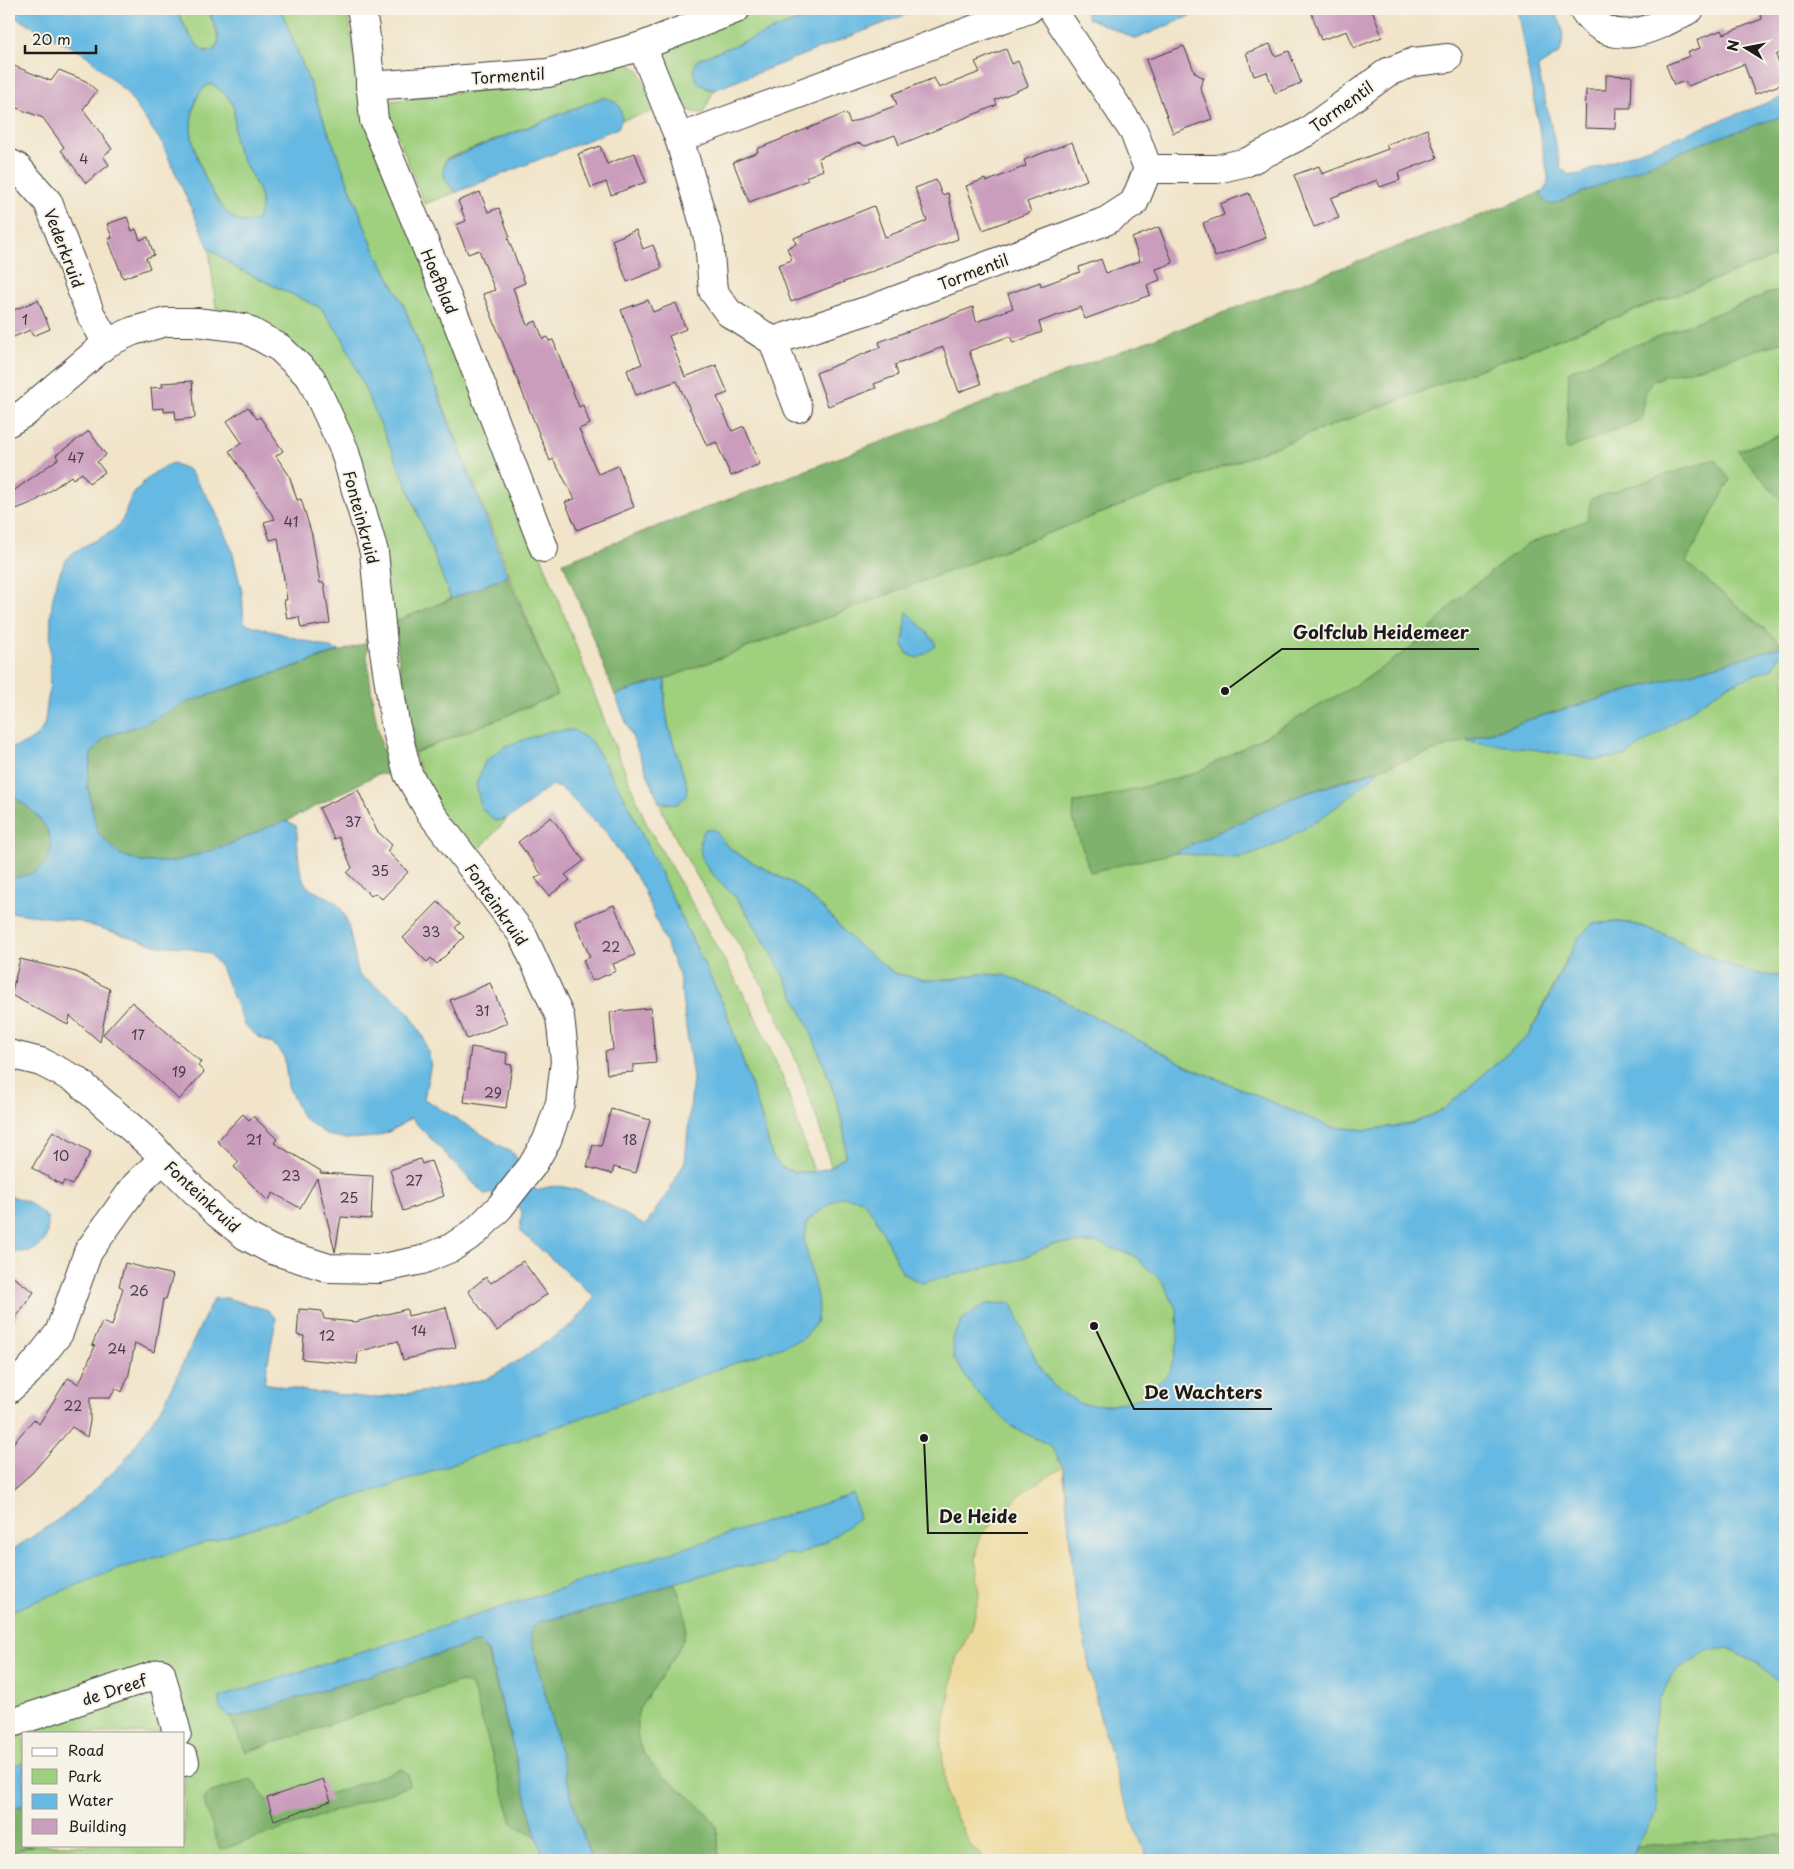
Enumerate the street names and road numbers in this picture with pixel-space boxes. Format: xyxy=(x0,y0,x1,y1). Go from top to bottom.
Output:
street label: Tormentil xyxy=(470,60,546,90)
street label: Tormentil xyxy=(1304,75,1378,137)
street label: Vederkruid xyxy=(39,205,91,291)
street label: Hoefblad xyxy=(415,244,465,318)
street label: Tormentil xyxy=(934,247,1012,295)
street label: Fonteinkruid xyxy=(338,467,386,567)
street label: Fonteinkruid xyxy=(460,858,534,950)
street label: Fonteinkruid xyxy=(160,1154,246,1238)
street label: de Dreef xyxy=(78,1667,151,1711)

